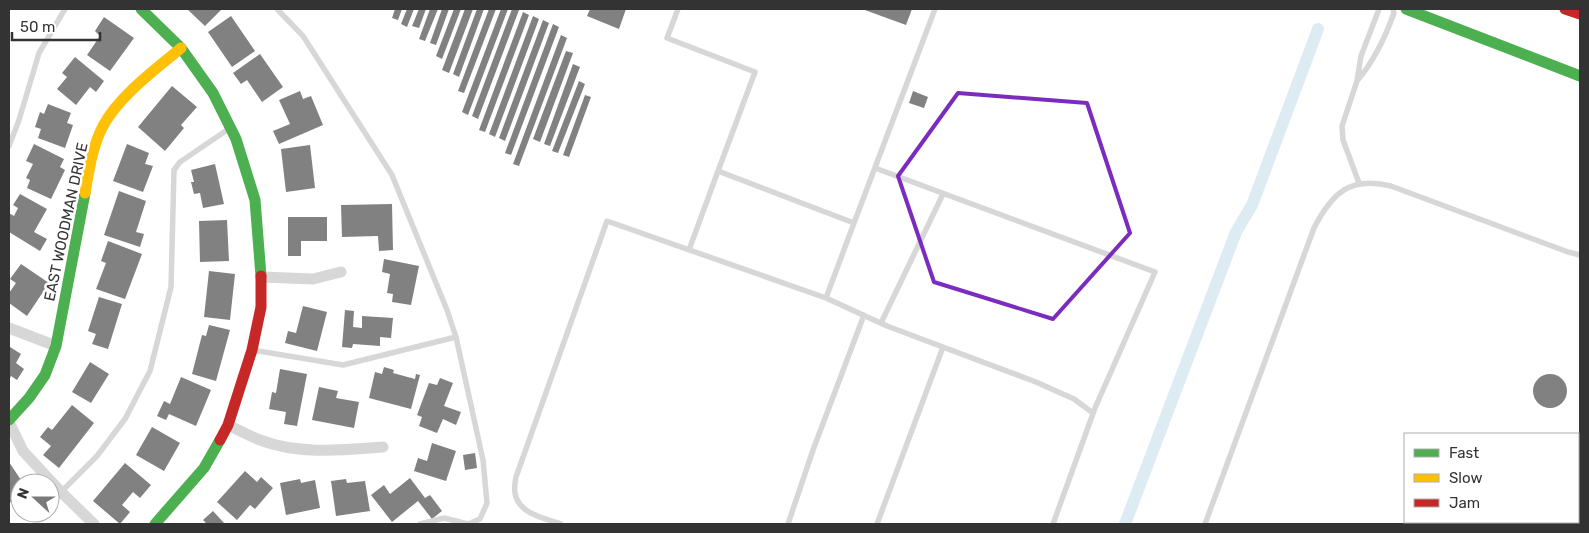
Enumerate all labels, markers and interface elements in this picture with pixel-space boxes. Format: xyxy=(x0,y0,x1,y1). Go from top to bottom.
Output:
scale bar xyxy=(12,10,100,42)
text: 50 m xyxy=(20,18,55,36)
street label: EAST WOODMAN DRIVE xyxy=(40,141,92,303)
legend xyxy=(1404,433,1579,523)
text: Fast xyxy=(1449,444,1479,462)
text: Slow xyxy=(1449,469,1482,487)
north arrow xyxy=(10,473,60,523)
text: N xyxy=(14,486,33,501)
text: Jam xyxy=(1449,494,1480,512)

